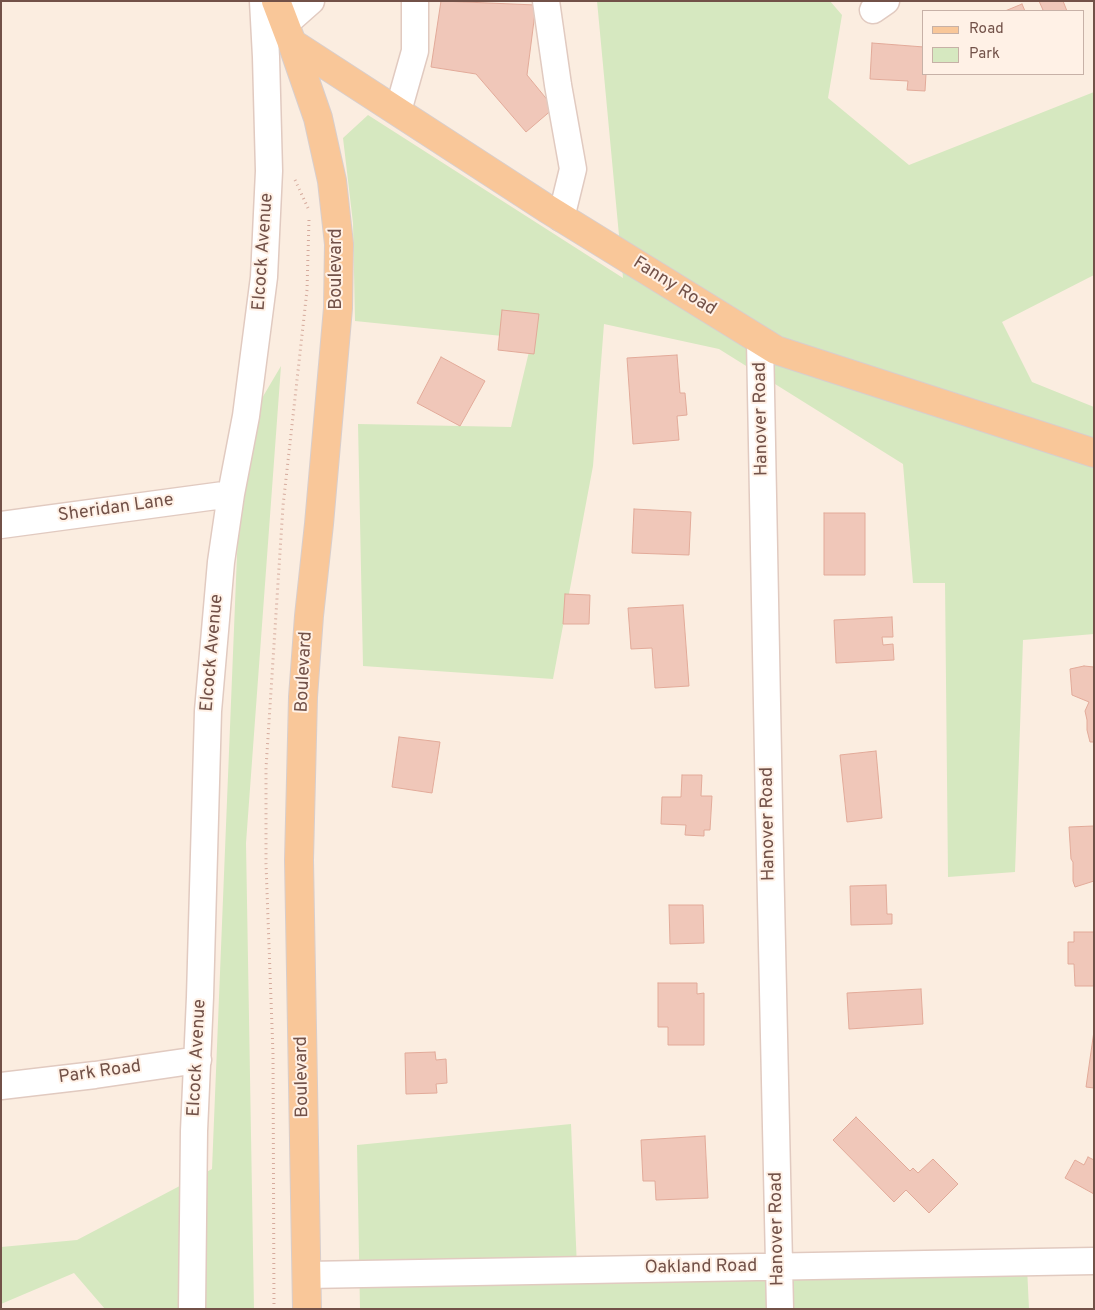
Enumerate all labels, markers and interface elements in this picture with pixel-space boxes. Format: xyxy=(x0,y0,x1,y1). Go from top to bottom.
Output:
legend xyxy=(922,10,1085,75)
text: Road xyxy=(969,20,1004,39)
text: Park xyxy=(969,45,1000,64)
street label: Elcock Avenue xyxy=(249,192,279,312)
street label: Boulevard xyxy=(326,228,348,310)
street label: Fanny Road xyxy=(628,253,720,321)
street label: Hanover Road xyxy=(750,362,774,476)
street label: Sheridan Lane xyxy=(57,490,175,528)
street label: Elcock Avenue xyxy=(197,593,229,713)
street label: Boulevard xyxy=(292,631,318,713)
street label: Hanover Road xyxy=(757,767,781,881)
street label: Elcock Avenue xyxy=(184,999,212,1117)
street label: Boulevard xyxy=(291,1036,315,1118)
street label: Park Road xyxy=(57,1057,143,1089)
street label: Hanover Road xyxy=(766,1172,790,1286)
street label: Oakland Road xyxy=(644,1256,758,1280)

